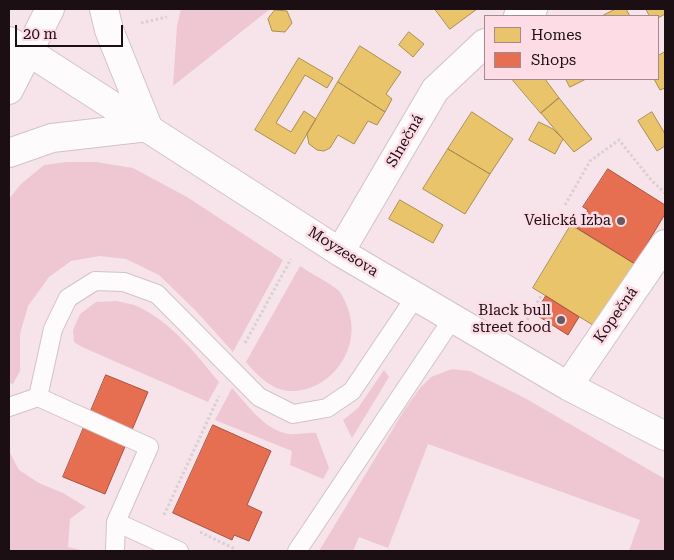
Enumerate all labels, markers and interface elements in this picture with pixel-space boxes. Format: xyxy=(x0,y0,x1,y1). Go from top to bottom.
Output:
scale bar xyxy=(18,15,125,47)
legend xyxy=(484,15,659,80)
text: 20 m xyxy=(23,25,57,43)
text: Homes xyxy=(531,26,582,44)
text: Shops xyxy=(531,51,576,69)
street label: Slnečná xyxy=(383,111,427,171)
place label: Velická Izba xyxy=(524,212,611,230)
marker: Velická Izba xyxy=(615,215,627,227)
street label: Moyzesova xyxy=(304,223,382,281)
street label: Kopečná xyxy=(590,284,642,346)
place label: Black bull street food xyxy=(473,302,551,337)
marker: Black bull street food xyxy=(555,314,567,326)

